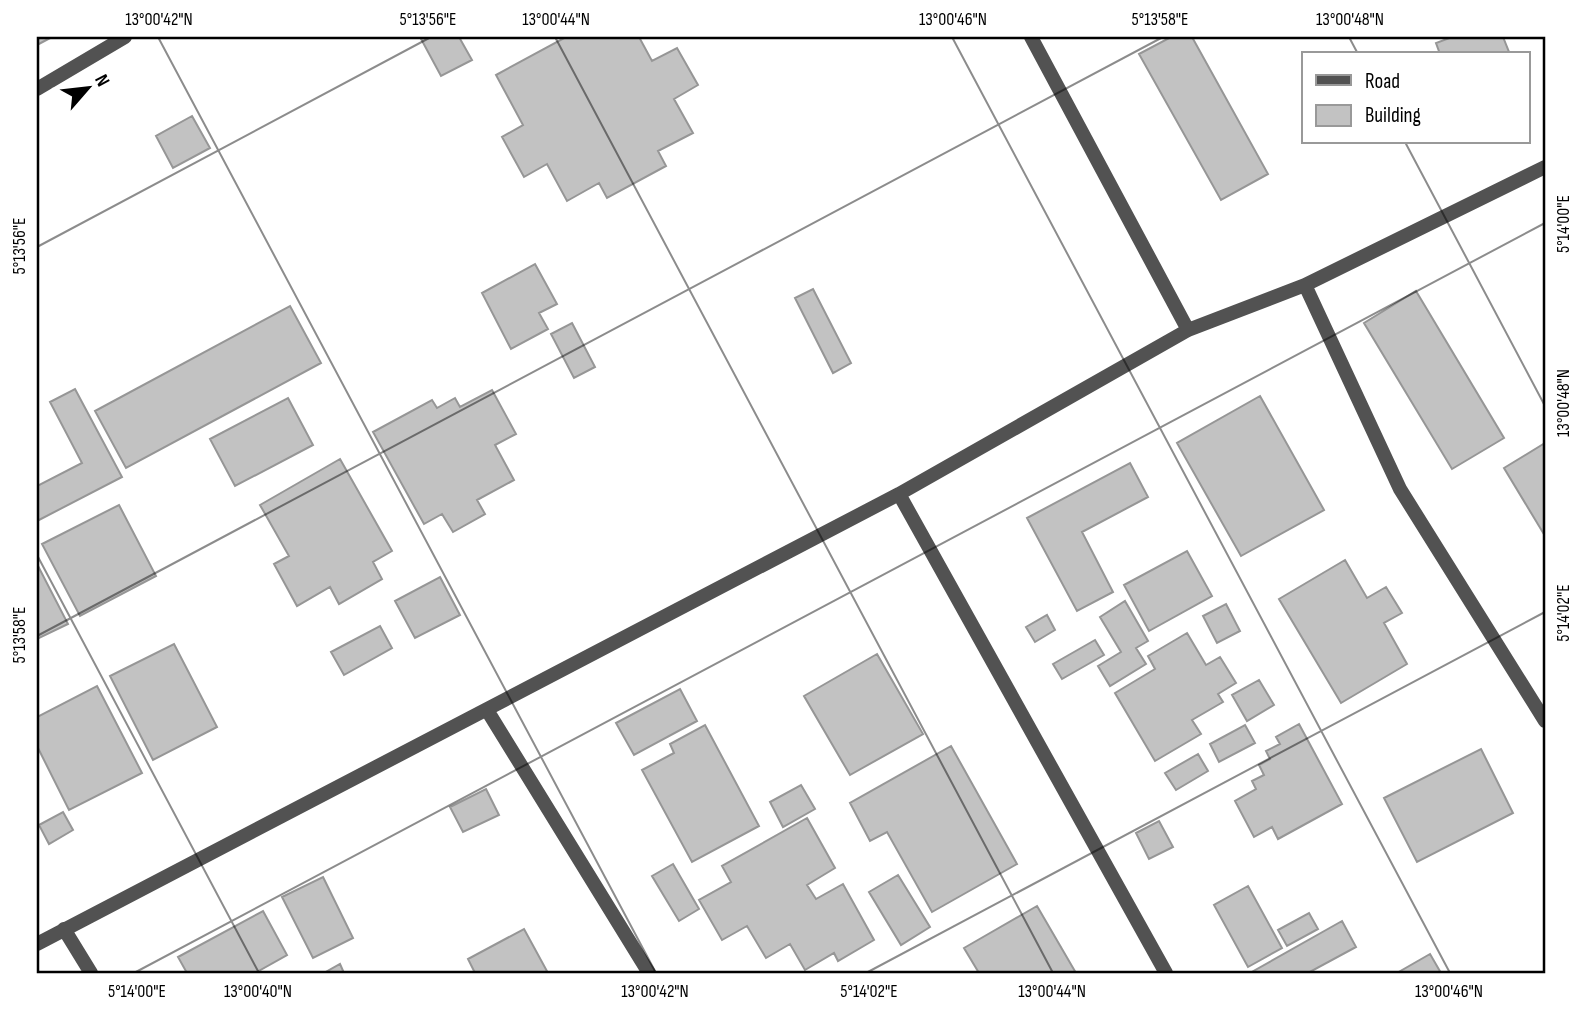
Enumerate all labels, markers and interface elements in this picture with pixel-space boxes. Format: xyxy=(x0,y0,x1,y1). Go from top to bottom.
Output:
text: 13°00'42"N xyxy=(125,9,193,30)
text: 5°13'56"E xyxy=(400,9,456,30)
text: 13°00'44"N xyxy=(522,9,590,30)
text: 13°00'46"N xyxy=(919,9,987,30)
text: 5°13'58"E xyxy=(1132,9,1188,30)
text: 13°00'48"N xyxy=(1316,9,1384,30)
north arrow xyxy=(52,52,122,122)
legend xyxy=(1302,52,1530,144)
text: Road xyxy=(1365,69,1400,94)
text: N xyxy=(89,71,114,91)
text: Building xyxy=(1365,103,1421,128)
text: 5°14'00"E xyxy=(1553,195,1574,253)
text: 5°13'56"E xyxy=(9,218,30,274)
text: 13°00'48"N xyxy=(1553,369,1574,437)
text: 5°14'02"E xyxy=(1553,584,1574,642)
text: 5°13'58"E xyxy=(9,607,30,663)
text: 5°14'00"E xyxy=(108,981,166,1002)
text: 13°00'40"N xyxy=(224,981,292,1002)
text: 13°00'42"N xyxy=(621,981,689,1002)
text: 5°14'02"E xyxy=(840,981,898,1002)
text: 13°00'44"N xyxy=(1018,981,1086,1002)
text: 13°00'46"N xyxy=(1415,981,1483,1002)

